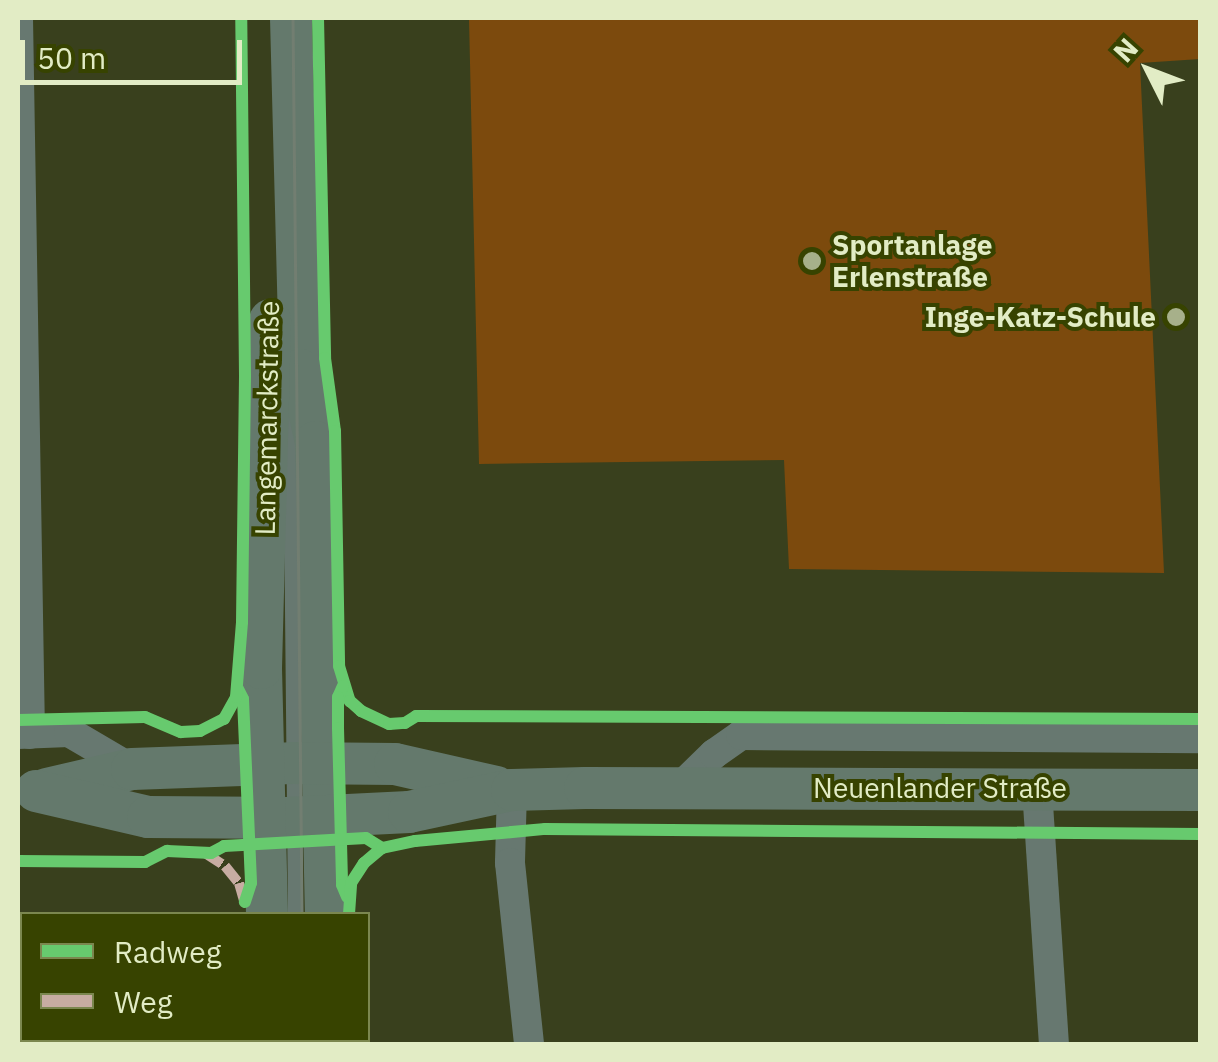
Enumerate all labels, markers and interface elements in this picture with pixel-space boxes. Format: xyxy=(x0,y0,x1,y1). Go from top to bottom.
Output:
scale bar xyxy=(25,20,248,82)
north arrow xyxy=(1098,20,1198,120)
text: N xyxy=(1105,30,1146,70)
text: 50 m xyxy=(37,38,106,77)
place label: Sportanlage Erlenstraße xyxy=(832,228,992,294)
marker: Sportanlage Erlenstraße xyxy=(801,250,823,272)
street label: Langemarckstraße xyxy=(248,300,286,536)
place label: Inge-Katz-Schule xyxy=(925,300,1156,334)
marker: Inge-Katz-Schule xyxy=(1165,306,1187,328)
street label: Neuenlander Straße xyxy=(813,771,1067,805)
legend xyxy=(20,912,370,1042)
text: Radweg xyxy=(114,932,222,971)
text: Weg xyxy=(114,982,173,1021)

